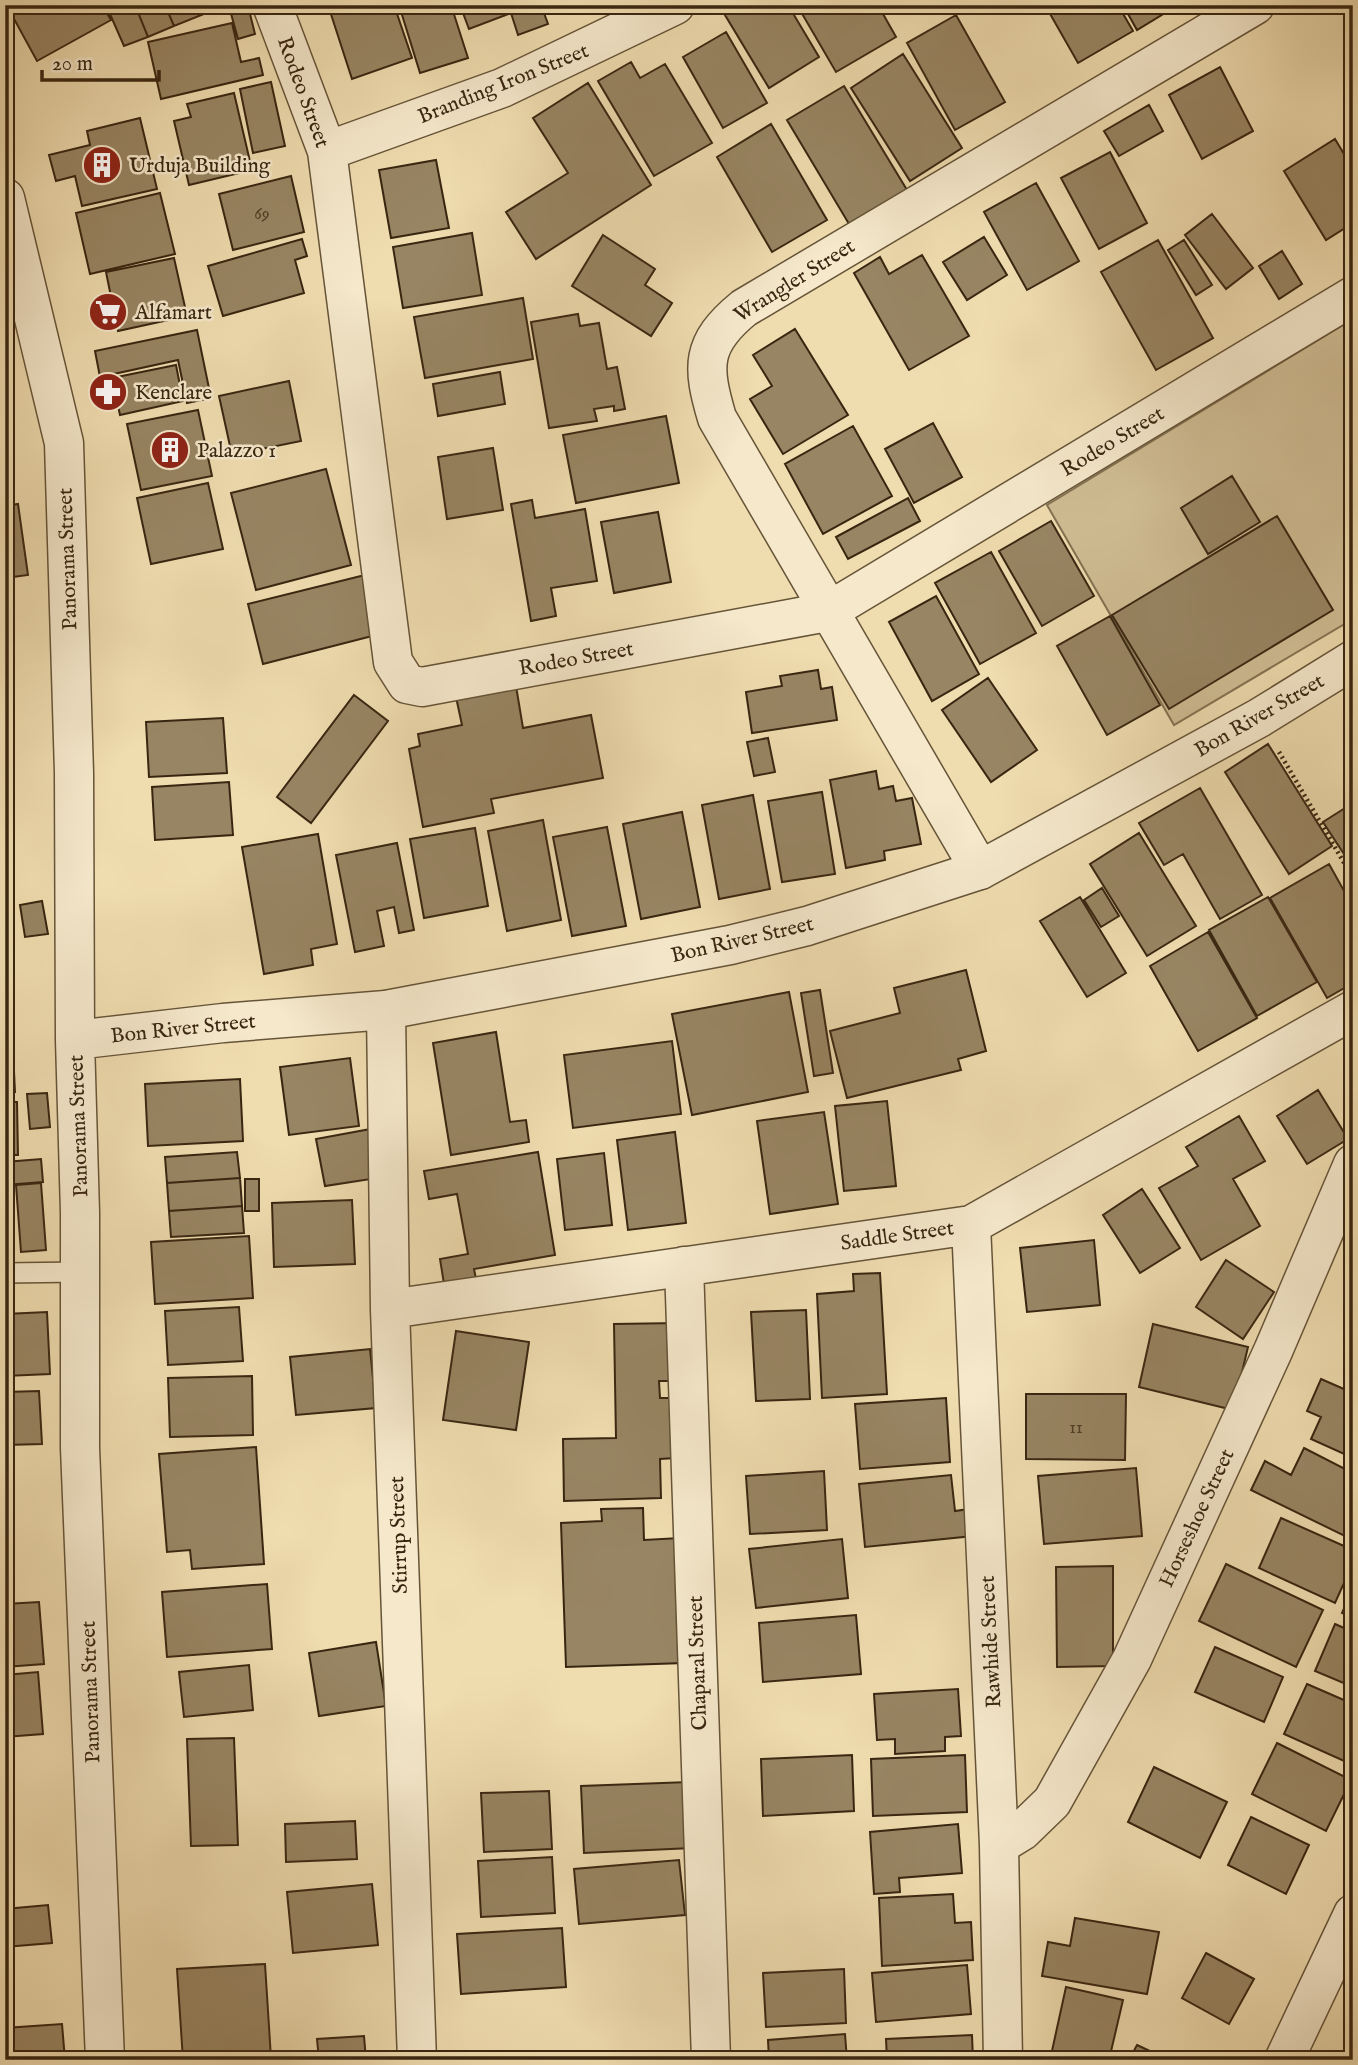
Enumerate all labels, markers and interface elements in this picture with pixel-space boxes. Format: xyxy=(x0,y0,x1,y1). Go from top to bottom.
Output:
street label: Rodeo Street xyxy=(270,33,335,152)
scale bar xyxy=(42,38,159,82)
street label: Branding Iron Street xyxy=(414,38,593,131)
text: 20 m xyxy=(52,51,93,78)
building icon: Urduja Building xyxy=(81,144,123,186)
place label: Urduja Building xyxy=(129,153,271,180)
house number: 69 xyxy=(254,203,270,226)
street label: Wrangler Street xyxy=(729,233,860,329)
supermarket icon: Alfamart xyxy=(87,291,129,333)
place label: Alfamart xyxy=(134,300,212,327)
pharmacy icon: Kenclare xyxy=(87,371,129,413)
place label: Kenclare xyxy=(135,380,213,407)
street label: Rodeo Street xyxy=(1056,401,1169,484)
building icon: Palazzo 1 xyxy=(149,429,191,471)
place label: Palazzo 1 xyxy=(197,438,276,465)
street label: Panorama Street xyxy=(53,487,84,631)
street label: Rodeo Street xyxy=(517,636,636,683)
street label: Bon River Street xyxy=(1190,668,1330,764)
street label: Bon River Street xyxy=(668,911,816,970)
street label: Bon River Street xyxy=(109,1008,257,1051)
street label: Panorama Street xyxy=(64,1054,95,1198)
street label: Saddle Street xyxy=(839,1215,956,1258)
house number: 11 xyxy=(1069,1417,1083,1440)
street label: Horseshoe Street xyxy=(1153,1445,1241,1592)
street label: Stirrup Street xyxy=(384,1475,415,1594)
street label: Rawhide Street xyxy=(975,1575,1008,1709)
street label: Chaparal Street xyxy=(683,1595,714,1731)
street label: Panorama Street xyxy=(76,1620,107,1764)

